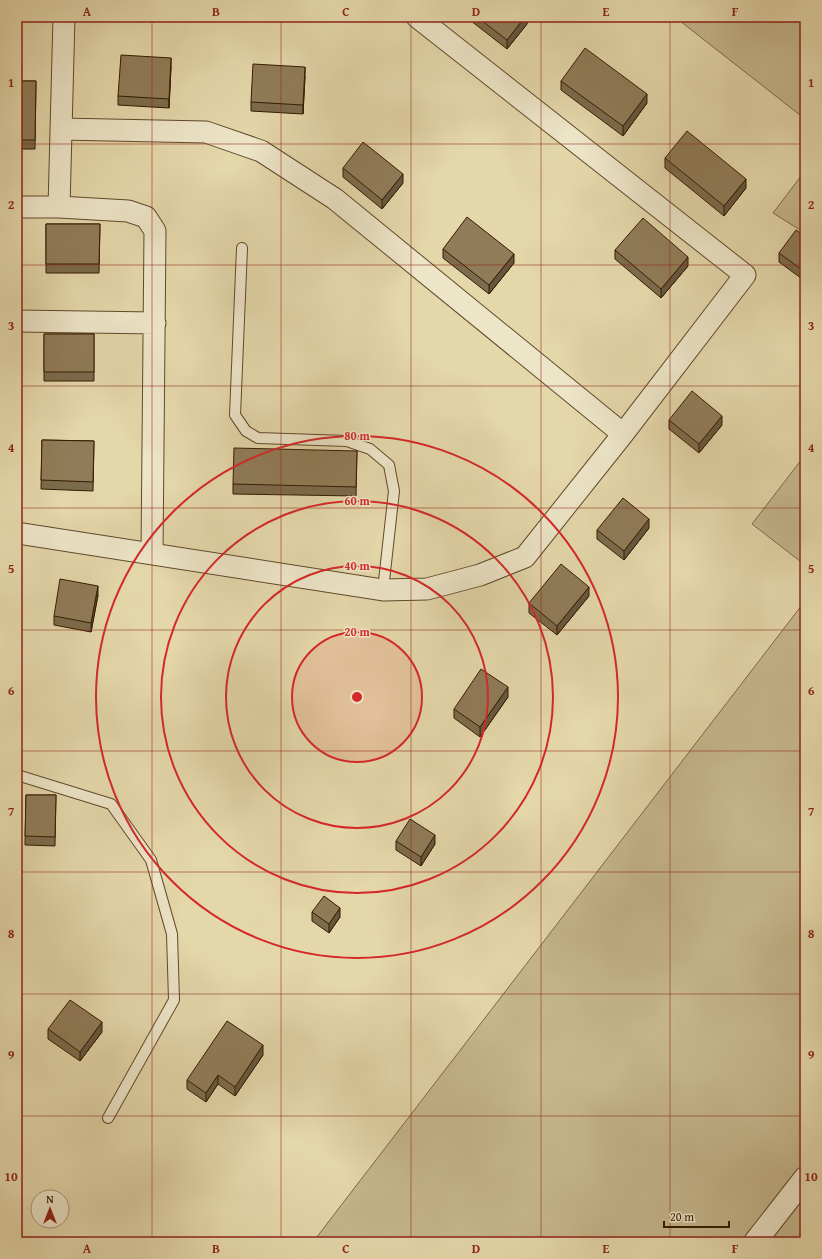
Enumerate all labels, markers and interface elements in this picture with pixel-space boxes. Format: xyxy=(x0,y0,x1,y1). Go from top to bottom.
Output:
text: A xyxy=(83,2,92,21)
text: B xyxy=(212,2,220,21)
text: C xyxy=(342,2,350,21)
text: D xyxy=(472,2,480,21)
text: E xyxy=(603,2,610,21)
text: F xyxy=(732,2,739,21)
text: 1 xyxy=(8,73,14,92)
text: 1 xyxy=(808,73,814,92)
text: 2 xyxy=(8,195,15,214)
text: 2 xyxy=(808,195,815,214)
text: 3 xyxy=(8,316,14,335)
text: 3 xyxy=(808,316,814,335)
text: 80 m xyxy=(344,427,370,444)
text: 4 xyxy=(8,438,15,457)
text: 4 xyxy=(808,438,815,457)
text: 60 m xyxy=(344,492,370,509)
text: 40 m xyxy=(344,557,370,574)
text: 5 xyxy=(8,559,15,578)
text: 5 xyxy=(808,559,815,578)
text: 20 m xyxy=(344,623,370,640)
text: 6 xyxy=(8,681,15,700)
text: 6 xyxy=(808,681,815,700)
centre of rings xyxy=(350,690,364,704)
text: 7 xyxy=(8,802,15,821)
text: 7 xyxy=(808,802,815,821)
text: 8 xyxy=(8,924,15,943)
text: 8 xyxy=(808,924,815,943)
text: 9 xyxy=(8,1045,15,1064)
text: 9 xyxy=(808,1045,815,1064)
text: 10 xyxy=(4,1167,18,1186)
text: 10 xyxy=(804,1167,818,1186)
north arrow xyxy=(30,1189,70,1229)
text: N xyxy=(46,1191,54,1207)
scale bar xyxy=(664,1203,729,1229)
text: 20 m xyxy=(670,1208,694,1225)
text: A xyxy=(83,1239,92,1258)
text: B xyxy=(212,1239,220,1258)
text: C xyxy=(342,1239,350,1258)
text: D xyxy=(472,1239,480,1258)
text: E xyxy=(603,1239,610,1258)
text: F xyxy=(732,1239,739,1258)

